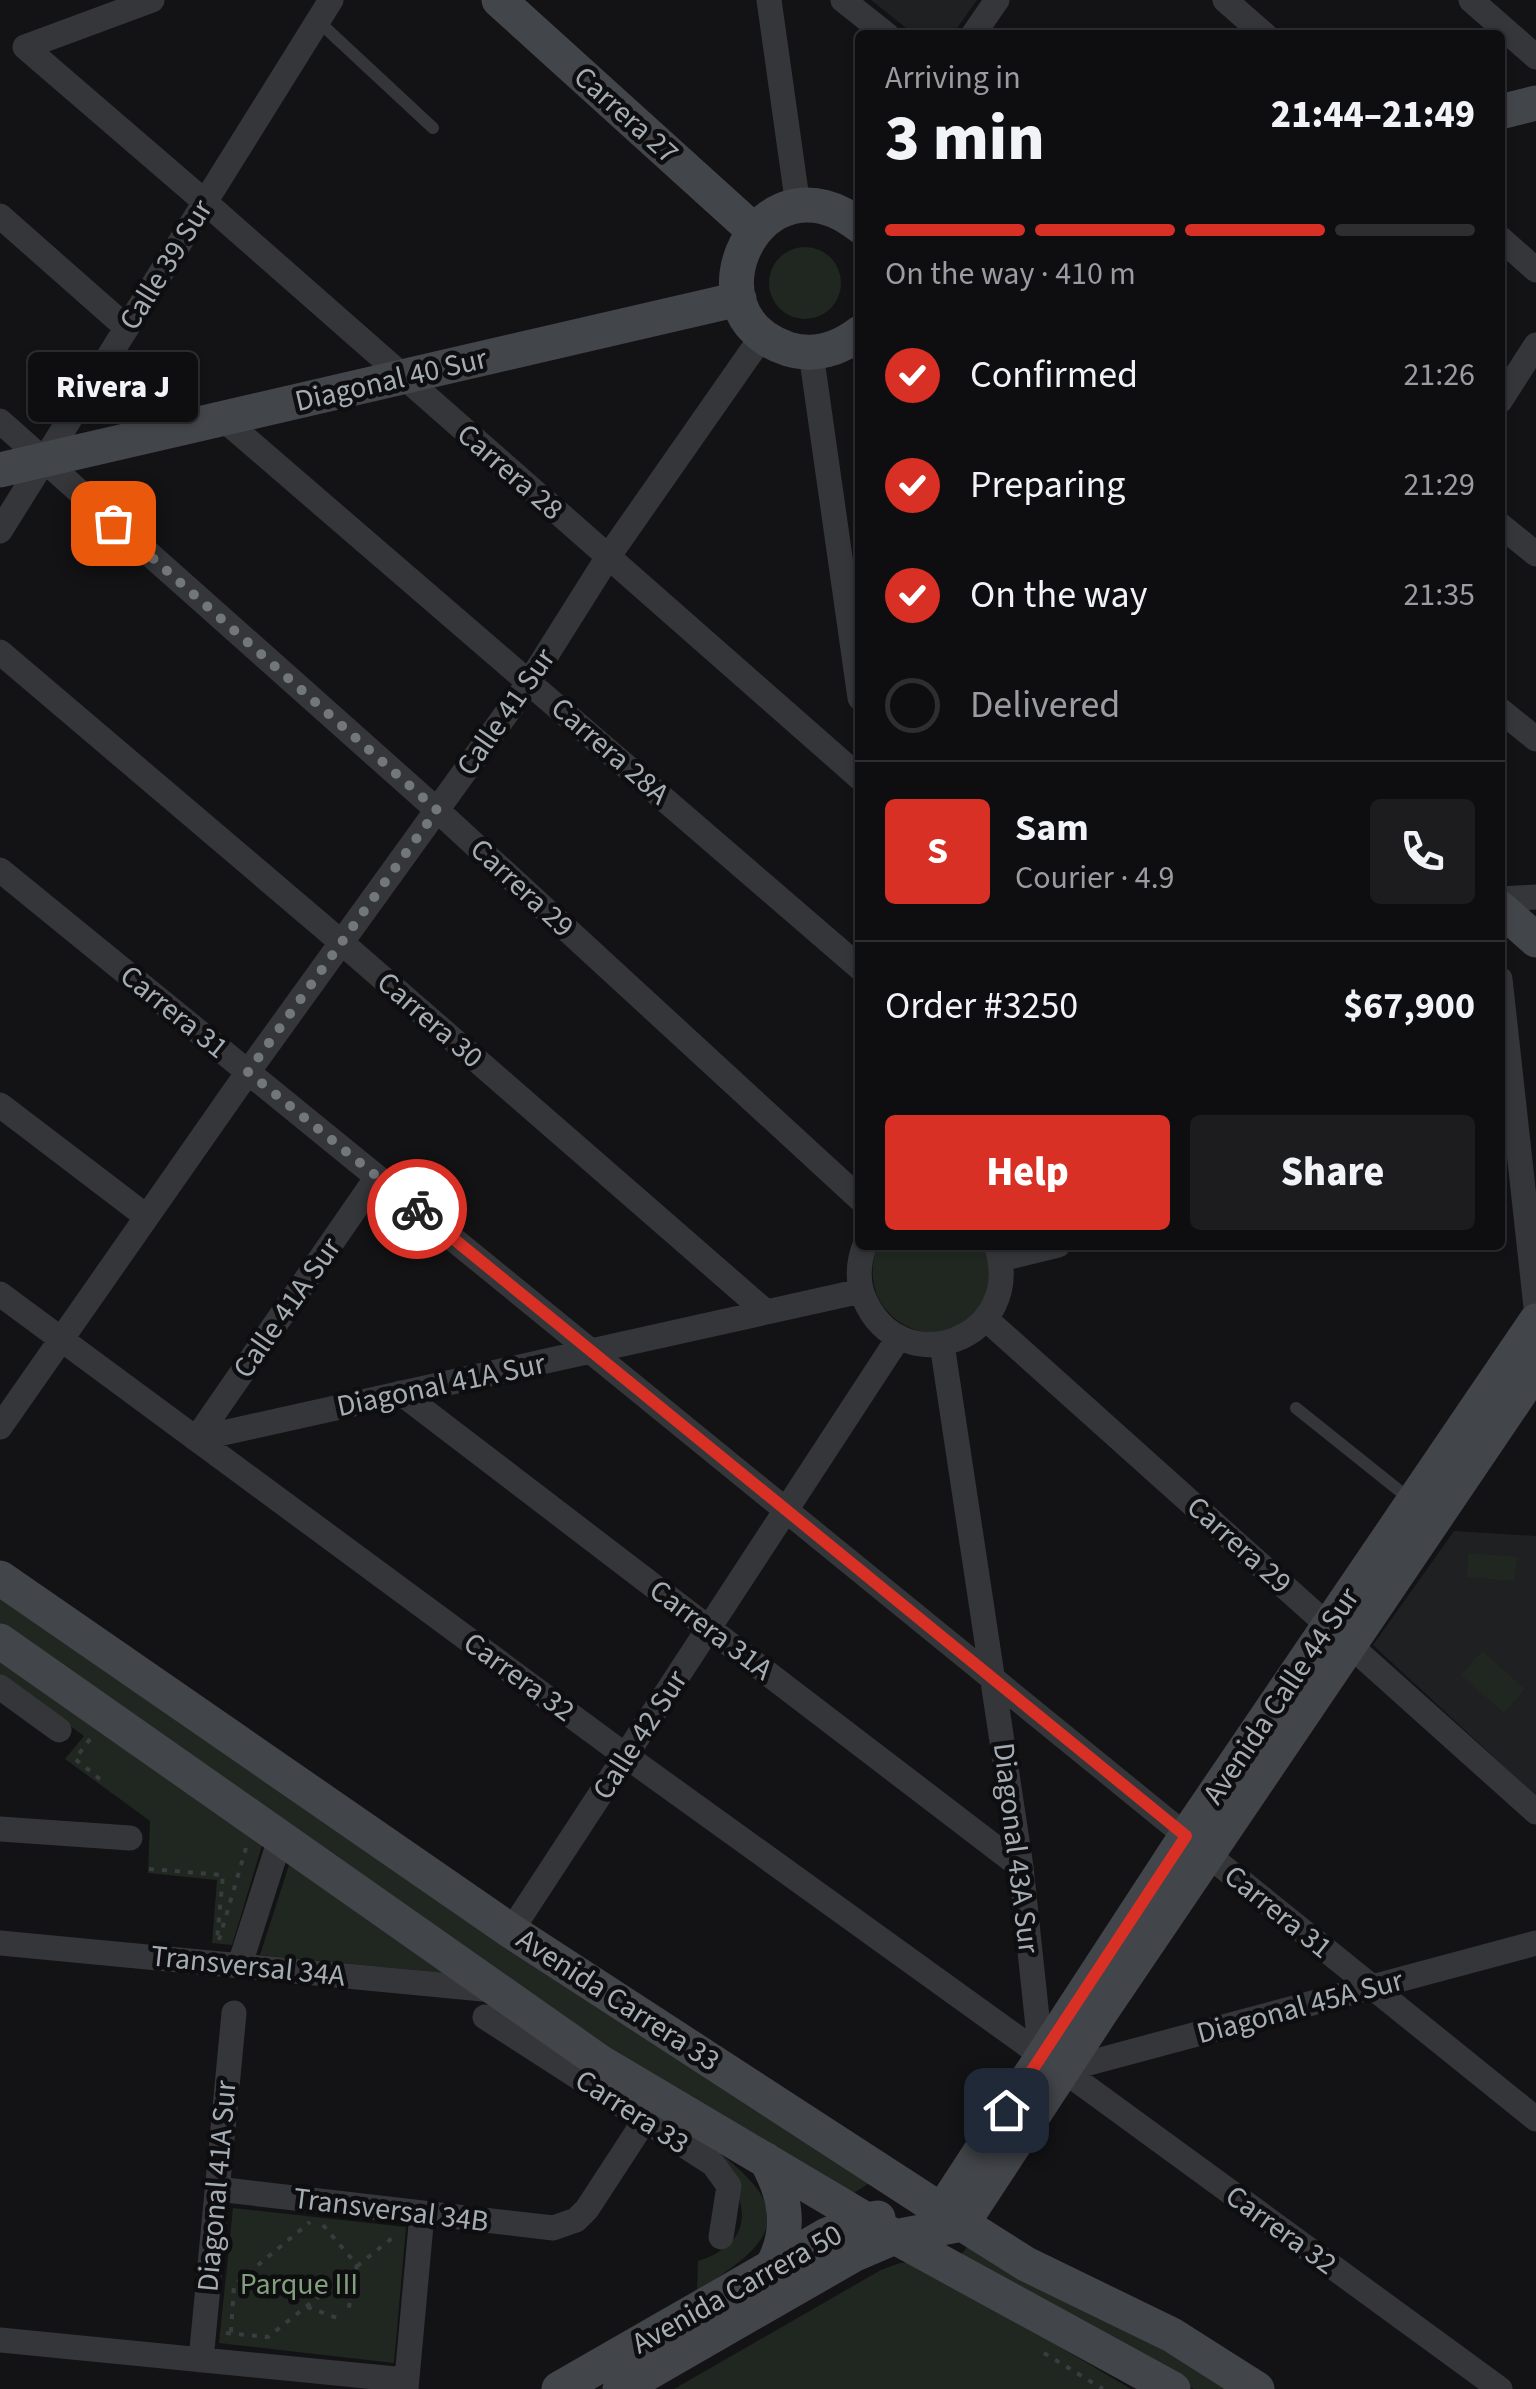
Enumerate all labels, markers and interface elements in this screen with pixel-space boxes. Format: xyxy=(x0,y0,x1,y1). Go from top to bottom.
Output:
text: Arriving in xyxy=(885,55,1021,101)
street label: Carrera 27 xyxy=(564,56,688,174)
text: 21:44–21:49 xyxy=(1271,88,1475,142)
text: 3 min xyxy=(885,92,1045,185)
street label: Calle 39 Sur xyxy=(109,191,223,339)
text: On the way · 410 m xyxy=(885,251,1136,297)
street label: Diagonal 40 Sur xyxy=(291,337,492,423)
icon: check xyxy=(885,348,940,403)
text: Confirmed xyxy=(970,348,1138,402)
text: 21:26 xyxy=(1403,352,1475,398)
callout: Rivera J xyxy=(28,353,198,423)
text: Rivera J xyxy=(56,364,170,410)
street label: Carrera 28 xyxy=(447,414,573,530)
icon: check xyxy=(885,458,940,513)
text: Preparing xyxy=(970,458,1125,512)
text: 21:29 xyxy=(1403,462,1475,508)
pin xyxy=(71,481,156,566)
icon: bag xyxy=(86,496,141,551)
icon: check xyxy=(885,568,940,623)
text: On the way xyxy=(970,568,1147,622)
text: 21:35 xyxy=(1403,572,1475,618)
street label: Calle 41 Sur xyxy=(446,639,566,785)
text: Delivered xyxy=(970,678,1120,732)
street label: Carrera 28A xyxy=(541,687,679,815)
button: phone xyxy=(1370,799,1475,904)
text: Sam xyxy=(1015,801,1089,855)
text: S xyxy=(927,824,948,878)
street label: Carrera 29 xyxy=(460,829,584,947)
text: Courier · 4.9 xyxy=(1015,855,1175,901)
street label: Carrera 31 xyxy=(111,955,237,1069)
street label: Carrera 30 xyxy=(367,962,493,1078)
text: Order #3250 xyxy=(885,979,1078,1033)
text: $67,900 xyxy=(1343,979,1475,1033)
button: Help xyxy=(885,1115,1170,1230)
button: Share xyxy=(1190,1115,1475,1230)
courier xyxy=(367,1159,467,1259)
icon: bike xyxy=(390,1182,445,1237)
street label: Calle 41A Sur xyxy=(223,1228,352,1387)
street label: Diagonal 41A Sur xyxy=(333,1342,550,1428)
street label: Carrera 29 xyxy=(1177,1486,1301,1604)
street label: Carrera 31A xyxy=(640,1569,782,1691)
street label: Avenida Calle 44 Sur xyxy=(1192,1578,1370,1813)
street label: Carrera 32 xyxy=(454,1622,584,1732)
street label: Calle 42 Sur xyxy=(582,1661,698,1808)
street label: Diagonal 43A Sur xyxy=(982,1740,1050,1956)
street label: Carrera 31 xyxy=(1215,1855,1341,1969)
street label: Avenida Carrera 33 xyxy=(508,1918,728,2082)
street label: Transversal 34A xyxy=(149,1934,348,1998)
street label: Diagonal 45A Sur xyxy=(1192,1959,1408,2055)
street label: Carrera 33 xyxy=(566,2059,698,2165)
pin xyxy=(964,2068,1049,2153)
street label: Diagonal 41A Sur xyxy=(186,2078,248,2293)
icon: home xyxy=(979,2083,1034,2138)
street label: Carrera 32 xyxy=(1216,2175,1346,2285)
street label: Transversal 34B xyxy=(291,2177,491,2243)
street label: Avenida Carrera 50 xyxy=(624,2213,850,2365)
park label: Parque III xyxy=(240,2263,358,2306)

